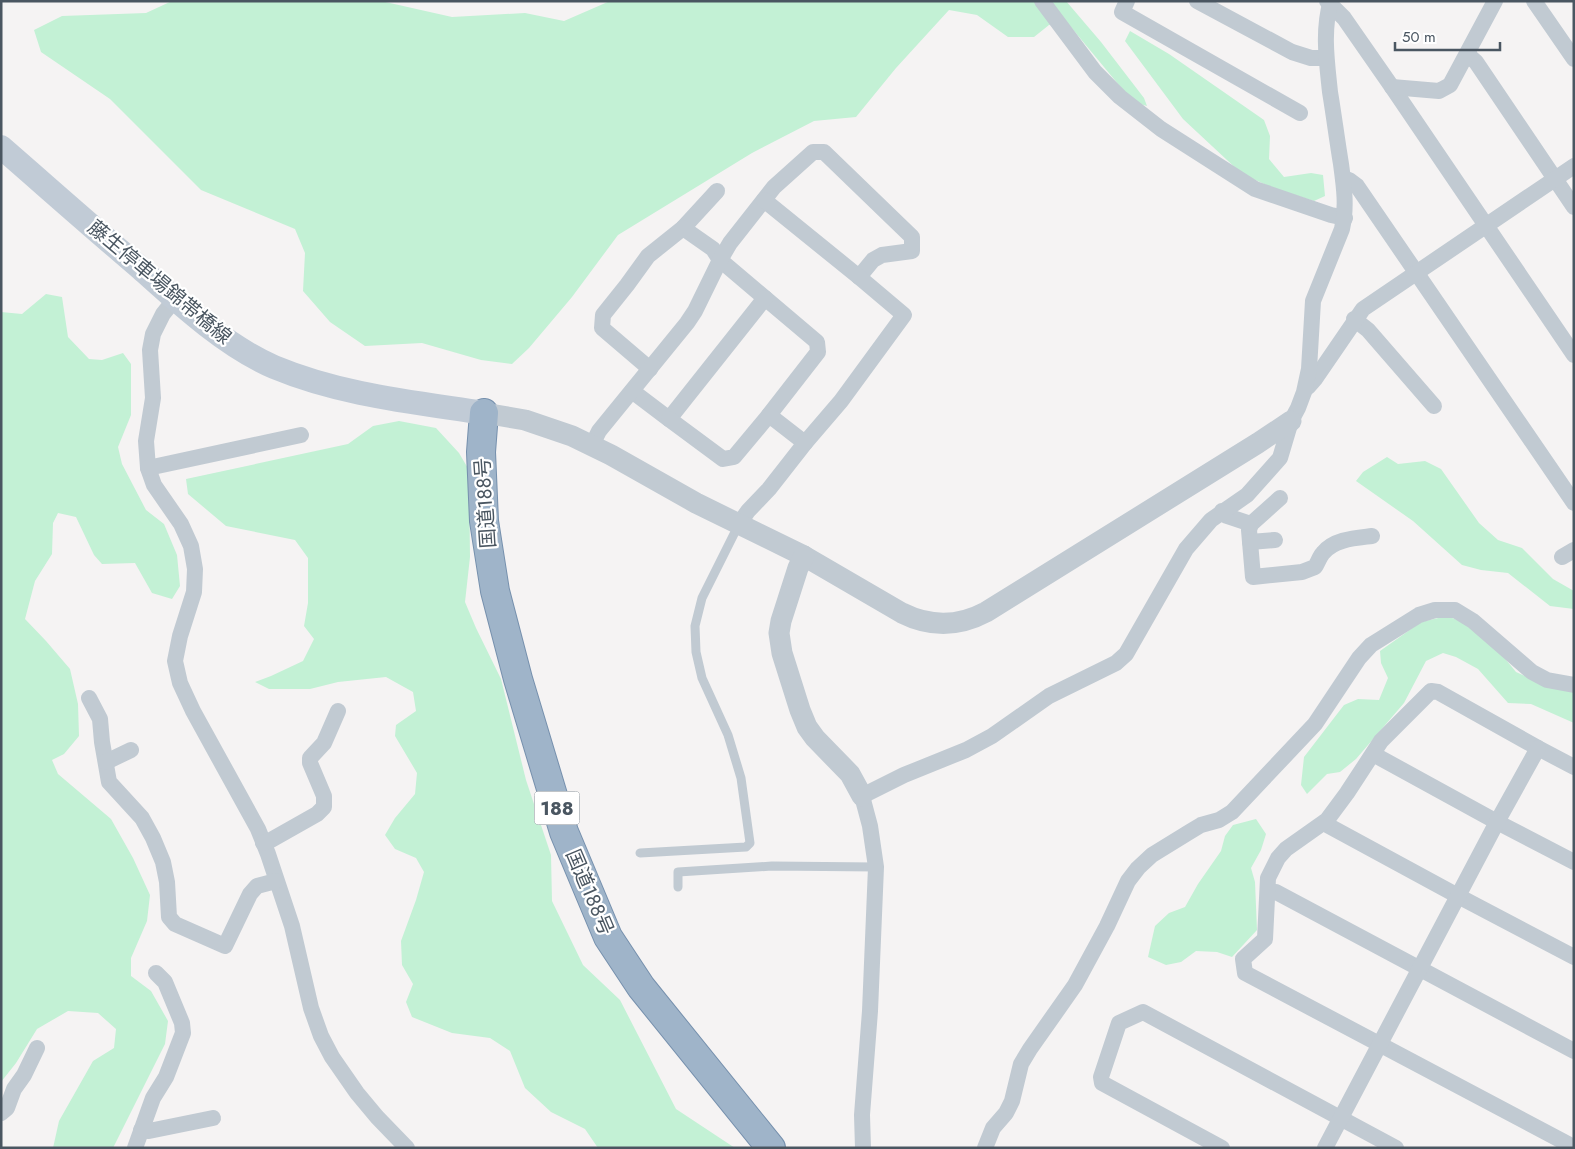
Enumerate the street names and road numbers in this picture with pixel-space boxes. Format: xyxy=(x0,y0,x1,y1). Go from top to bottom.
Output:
street label: 藤生停車場錦帯橋線 xyxy=(81,213,238,351)
street label: 国道188号 xyxy=(468,457,503,549)
road number: 188 xyxy=(534,791,580,824)
street label: 国道188号 xyxy=(558,845,621,940)

